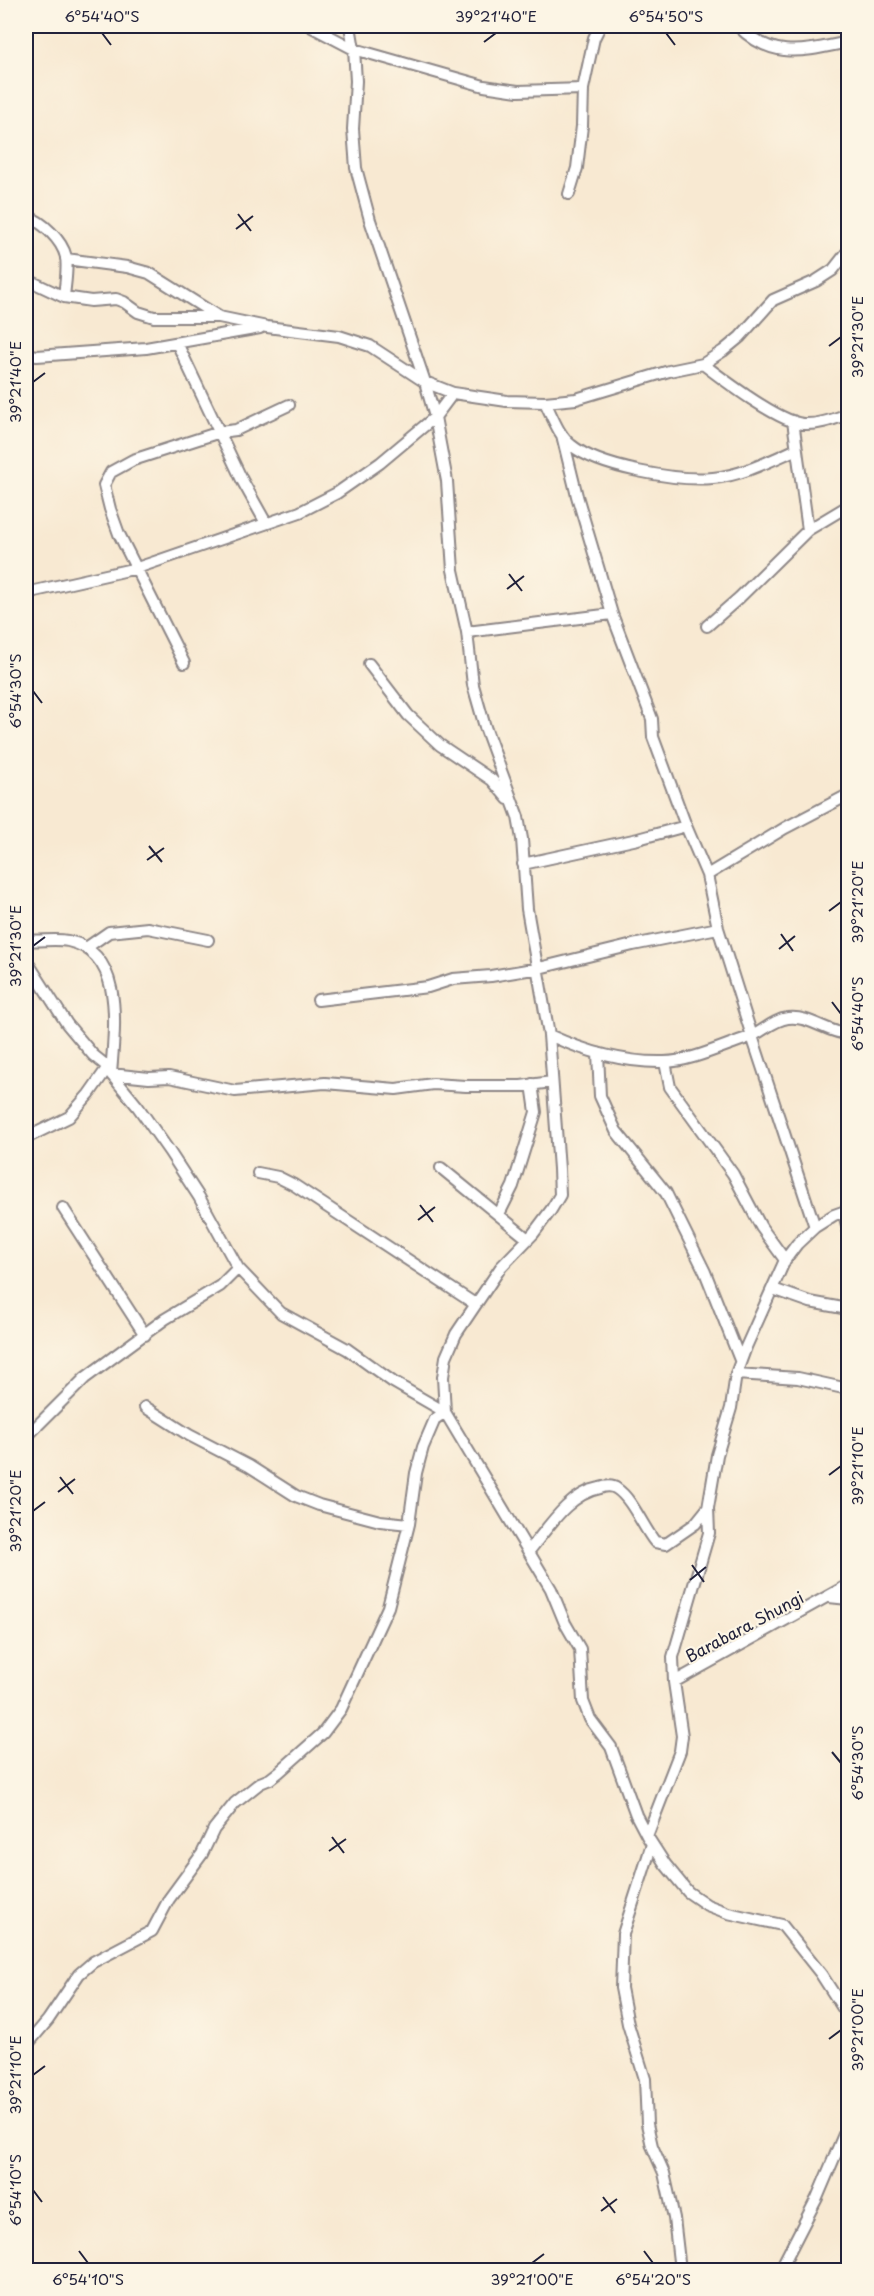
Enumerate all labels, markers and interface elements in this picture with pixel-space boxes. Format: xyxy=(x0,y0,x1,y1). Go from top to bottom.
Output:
text: 6°54'40"S xyxy=(64,4,140,27)
text: 39°21'40"E xyxy=(455,4,537,27)
text: 6°54'50"S xyxy=(629,4,703,27)
text: 39°21'30"E xyxy=(845,296,868,378)
text: 39°21'40"E xyxy=(3,341,26,423)
text: 6°54'30"S xyxy=(3,653,26,729)
text: 39°21'20"E xyxy=(845,861,868,943)
text: 39°21'30"E xyxy=(3,905,26,987)
text: 6°54'40"S xyxy=(845,976,868,1052)
text: 39°21'10"E xyxy=(845,1426,868,1506)
text: 39°21'20"E xyxy=(3,1470,26,1552)
street label: Barabara Shungi xyxy=(681,1585,807,1667)
text: 6°54'30"S xyxy=(845,1725,868,1801)
text: 39°21'00"E xyxy=(845,1988,868,2072)
text: 39°21'10"E xyxy=(3,2035,26,2115)
text: 6°54'10"S xyxy=(3,2154,26,2226)
text: 6°54'10"S xyxy=(52,2267,124,2290)
text: 39°21'00"E xyxy=(490,2267,574,2290)
text: 6°54'20"S xyxy=(615,2267,691,2290)

